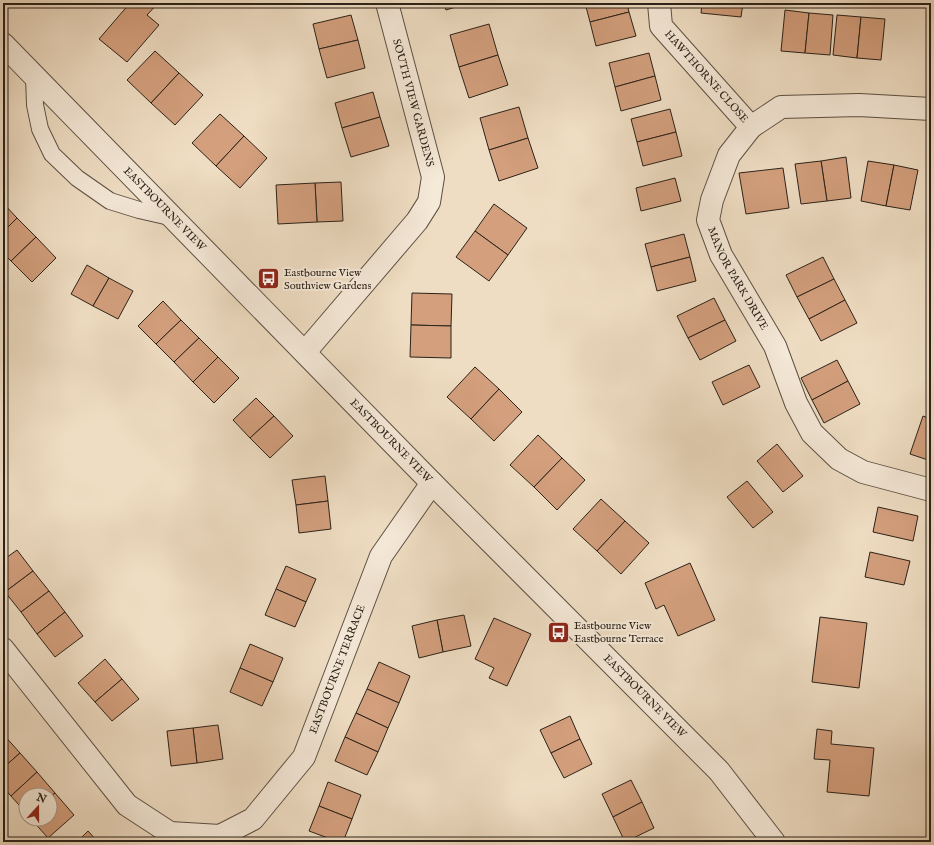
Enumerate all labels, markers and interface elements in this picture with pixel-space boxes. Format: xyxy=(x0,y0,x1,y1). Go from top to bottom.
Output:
street label: HAWTHORNE CLOSE xyxy=(661,27,751,126)
street label: SOUTH VIEW GARDENS xyxy=(389,37,437,169)
street label: EASTBOURNE VIEW xyxy=(120,164,209,255)
street label: MANOR PARK DRIVE xyxy=(704,225,771,333)
bus stop icon: Eastbourne View Southview Gardens xyxy=(256,266,282,292)
place label: Eastbourne View Southview Gardens xyxy=(284,266,371,293)
street label: EASTBOURNE VIEW xyxy=(347,396,435,486)
street label: EASTBOURNE TERRACE xyxy=(306,602,369,736)
bus stop icon: Eastbourne View Eastbourne Terrace xyxy=(545,619,571,645)
place label: Eastbourne View Eastbourne Terrace xyxy=(574,619,664,646)
street label: EASTBOURNE VIEW xyxy=(600,652,690,741)
north arrow xyxy=(18,787,58,827)
text: N xyxy=(33,790,49,807)

